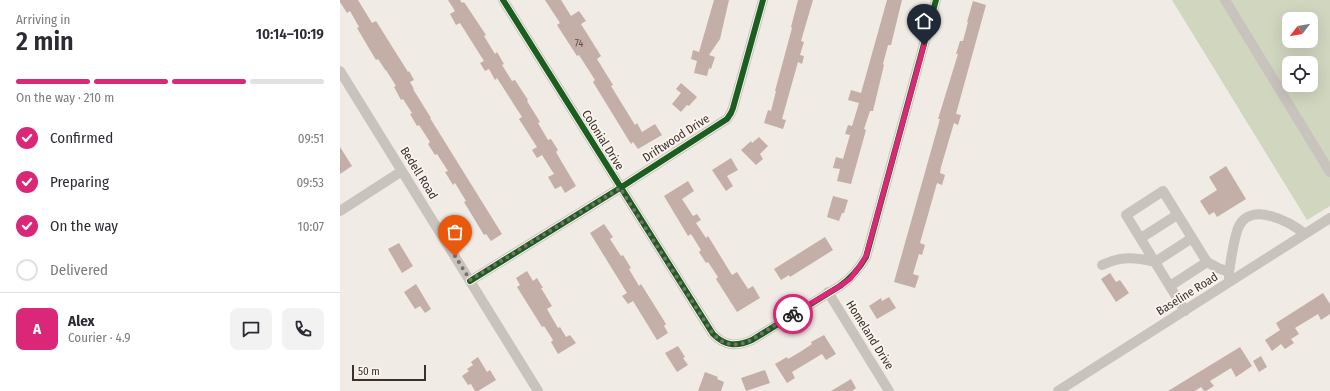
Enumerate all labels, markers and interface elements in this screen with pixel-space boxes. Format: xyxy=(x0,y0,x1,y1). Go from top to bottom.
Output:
pin xyxy=(907,4,941,45)
icon: home xyxy=(913,10,935,32)
text: Arriving in xyxy=(16,12,70,27)
north arrow xyxy=(1282,12,1318,48)
map controls xyxy=(1282,12,1318,92)
text: 10:14–10:19 xyxy=(256,25,324,43)
text: 2 min xyxy=(16,26,74,57)
house number: 74 xyxy=(575,38,583,50)
button: locate xyxy=(1282,56,1318,92)
text: On the way · 210 m xyxy=(16,90,114,105)
street label: Colonial Drive xyxy=(579,107,627,173)
street label: Driftwood Drive xyxy=(640,111,712,165)
icon: check xyxy=(16,127,38,149)
text: Confirmed xyxy=(50,129,113,147)
text: 09:51 xyxy=(298,131,324,146)
street label: Bedell Road xyxy=(397,144,441,202)
icon: check xyxy=(16,171,38,193)
text: Preparing xyxy=(50,173,109,191)
text: 09:53 xyxy=(296,175,324,190)
icon: check xyxy=(16,215,38,237)
pin xyxy=(438,215,472,256)
text: On the way xyxy=(50,217,118,235)
text: 10:07 xyxy=(298,219,324,234)
icon: bag xyxy=(444,221,466,243)
text: Delivered xyxy=(50,261,108,279)
street label: Baseline Road xyxy=(1154,270,1220,318)
courier xyxy=(773,294,813,334)
street label: Homeland Drive xyxy=(843,298,897,372)
icon: bike xyxy=(782,303,804,325)
button: chat xyxy=(230,308,272,350)
button: phone xyxy=(282,308,324,350)
text: Alex xyxy=(68,312,95,330)
text: A xyxy=(33,320,41,338)
text: Courier · 4.9 xyxy=(68,330,131,345)
scale bar xyxy=(352,363,426,382)
text: 50 m xyxy=(358,365,380,378)

